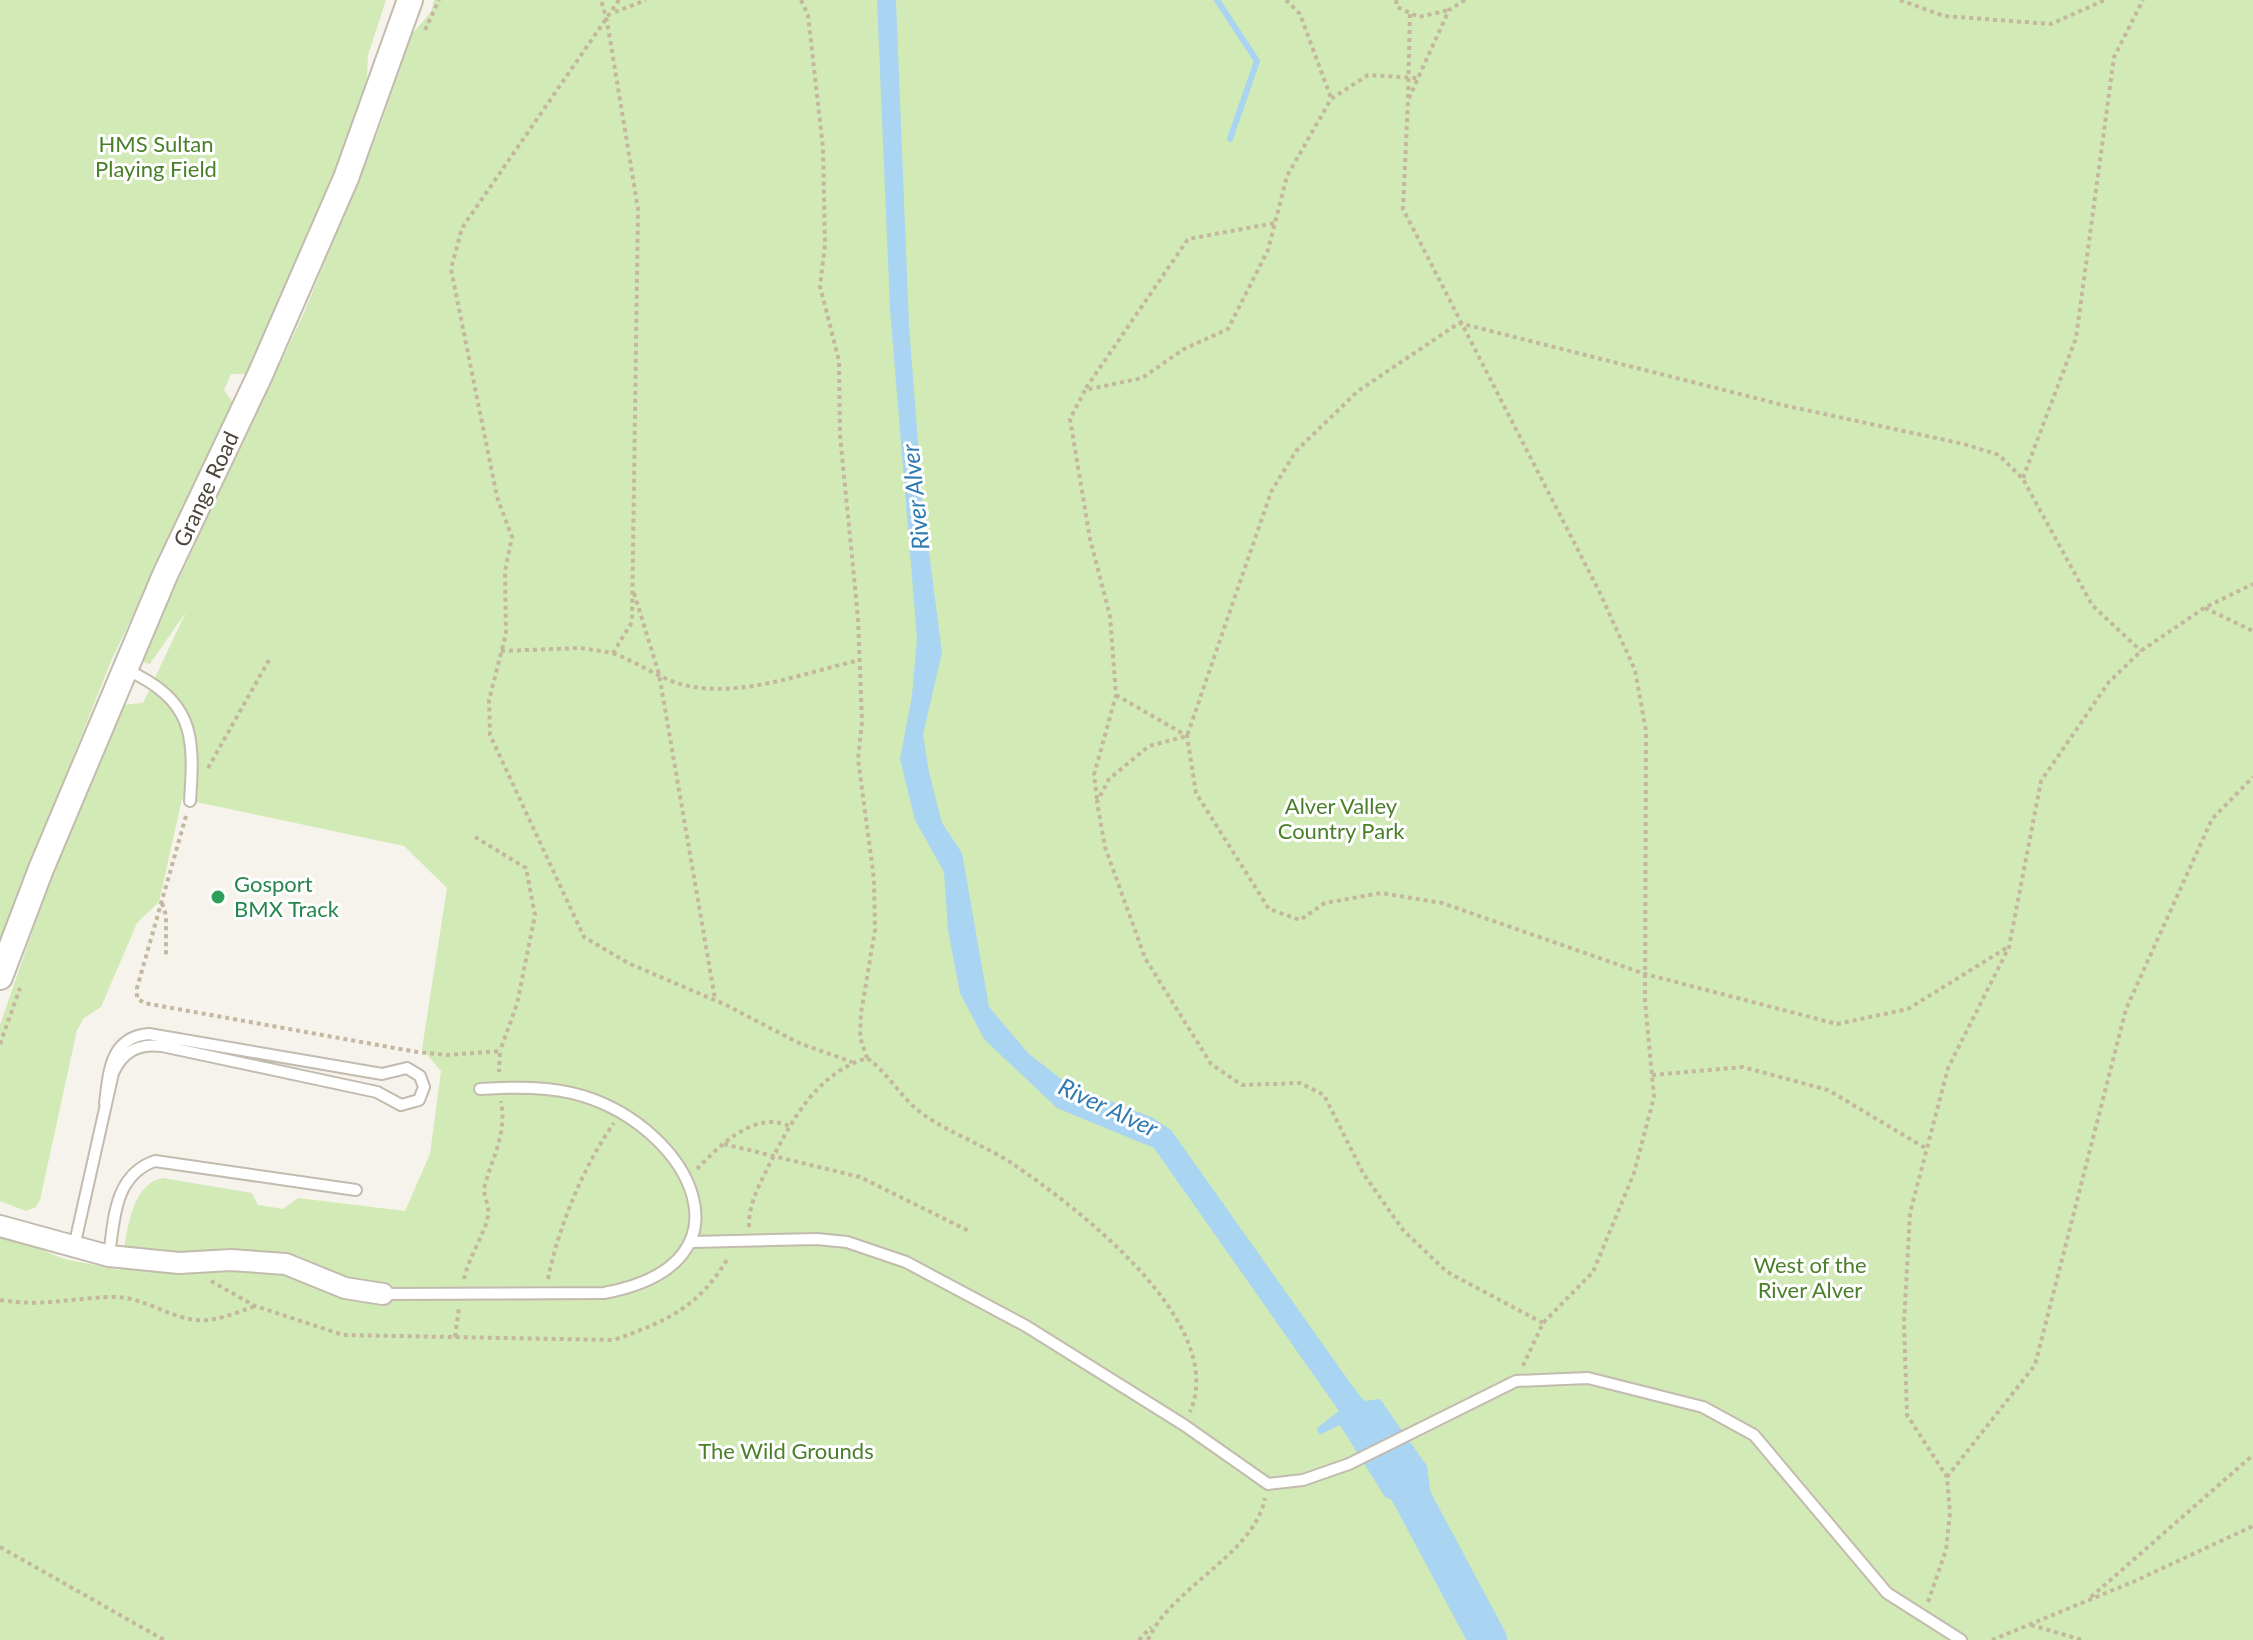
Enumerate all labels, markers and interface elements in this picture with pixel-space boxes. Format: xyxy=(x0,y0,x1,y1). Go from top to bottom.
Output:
park label: HMS Sultan Playing Field xyxy=(95,130,217,182)
street label: Grange Road xyxy=(167,427,244,551)
water label: River Alver xyxy=(894,442,934,551)
park label: Alver Valley Country Park xyxy=(1278,792,1405,844)
place label: Gosport BMX Track xyxy=(234,870,340,922)
marker: Gosport BMX Track xyxy=(209,888,227,906)
water label: River Alver xyxy=(1054,1071,1164,1143)
park label: West of the River Alver xyxy=(1753,1251,1867,1303)
park label: The Wild Grounds xyxy=(698,1437,874,1464)

